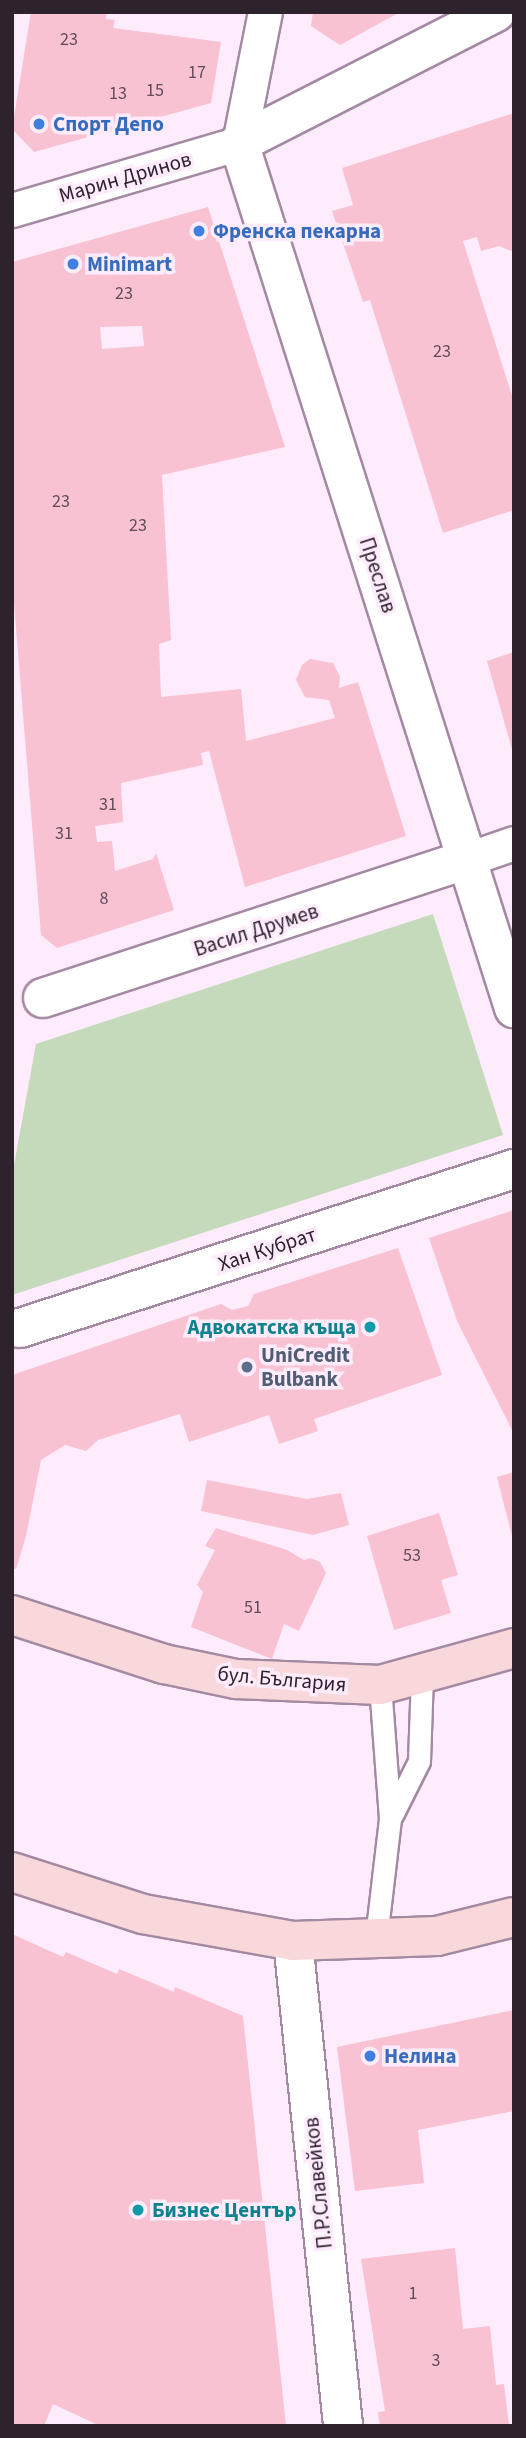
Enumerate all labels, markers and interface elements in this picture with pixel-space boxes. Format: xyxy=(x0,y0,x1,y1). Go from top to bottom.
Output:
house number: 23 xyxy=(60,29,78,51)
house number: 17 xyxy=(188,62,206,84)
house number: 15 xyxy=(146,80,164,102)
house number: 13 xyxy=(109,83,127,105)
place label: Спорт Депо xyxy=(53,111,164,137)
marker: Спорт Депо xyxy=(31,116,47,132)
street label: Марин Дринов xyxy=(56,146,194,208)
place label: Френска пекарна xyxy=(213,218,381,244)
marker: Френска пекарна xyxy=(191,223,207,239)
place label: Minimart xyxy=(87,251,172,277)
marker: Minimart xyxy=(65,256,81,272)
house number: 23 xyxy=(115,283,133,305)
house number: 23 xyxy=(433,341,451,363)
house number: 23 xyxy=(52,491,70,513)
house number: 23 xyxy=(129,515,147,537)
street label: Преслав xyxy=(354,534,402,616)
house number: 31 xyxy=(99,794,117,816)
house number: 31 xyxy=(55,823,73,845)
house number: 8 xyxy=(100,888,108,910)
street label: Васил Друмев xyxy=(191,898,321,962)
street label: Хан Кубрат xyxy=(215,1221,319,1277)
place label: Адвокатска къща xyxy=(188,1314,356,1340)
marker: Адвокатска къща xyxy=(362,1319,378,1335)
place label: UniCredit Bulbank xyxy=(261,1342,350,1392)
marker: UniCredit Bulbank xyxy=(239,1359,255,1375)
house number: 53 xyxy=(403,1545,421,1567)
house number: 51 xyxy=(244,1597,262,1619)
street label: бул. България xyxy=(217,1661,347,1697)
place label: Нелина xyxy=(384,2043,457,2069)
marker: Нелина xyxy=(362,2048,378,2064)
street label: П.Р.Славейков xyxy=(299,2116,337,2250)
place label: Бизнес Център xyxy=(152,2197,296,2223)
marker: Бизнес Център xyxy=(130,2202,146,2218)
house number: 1 xyxy=(409,2283,417,2305)
house number: 3 xyxy=(432,2350,440,2372)

